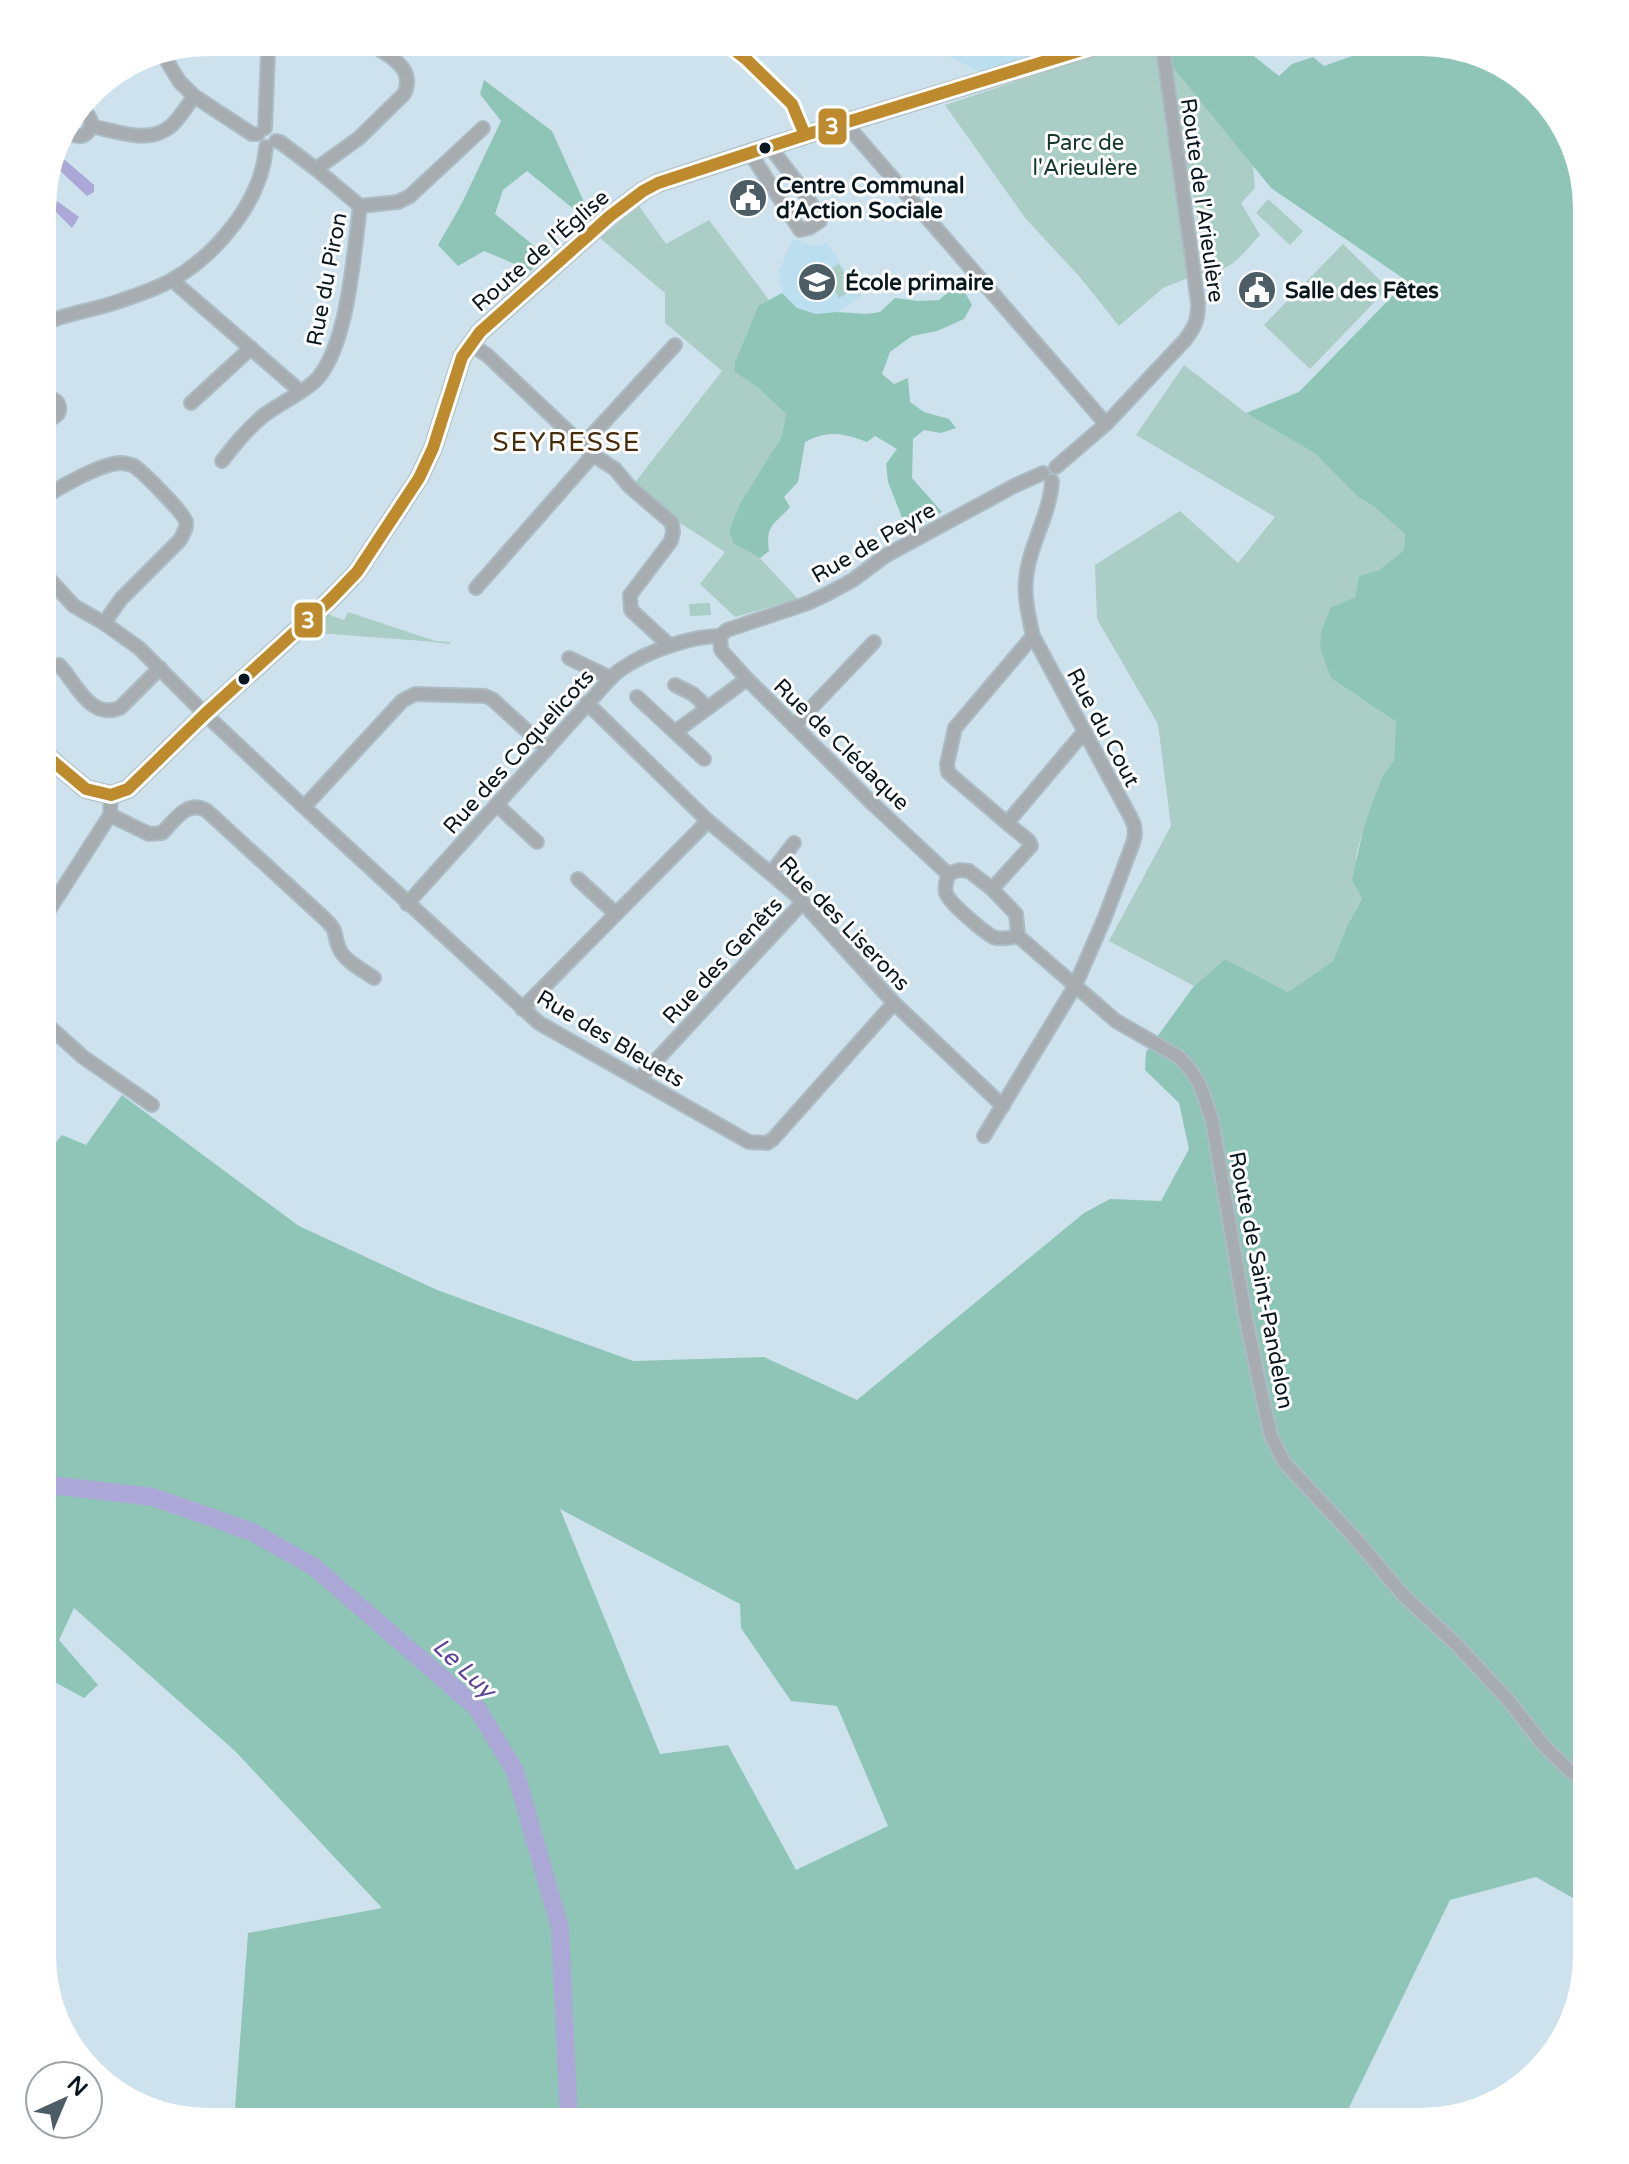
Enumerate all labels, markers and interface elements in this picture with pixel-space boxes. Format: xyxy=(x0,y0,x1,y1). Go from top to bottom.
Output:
street label: Route de l'Arieulère xyxy=(1175,96,1229,304)
line badge: 3 xyxy=(817,107,848,146)
text: 3 xyxy=(825,114,839,140)
park label: Parc de l'Arieulère xyxy=(1033,130,1137,181)
unlabelled marker xyxy=(757,140,773,156)
place label: Centre Communal d’Action Sociale xyxy=(776,173,964,224)
public building icon: Centre Communal d’Action Sociale xyxy=(727,177,769,219)
street label: Route de l'Église xyxy=(466,183,614,317)
street label: Rue du Piron xyxy=(301,210,353,348)
school or university icon: École primaire xyxy=(796,261,838,303)
place label: École primaire xyxy=(845,269,994,296)
public building icon: Salle des Fêtes xyxy=(1236,269,1278,311)
place label: Salle des Fêtes xyxy=(1285,278,1439,304)
district label: SEYRESSE xyxy=(493,427,641,458)
street label: Rue de Peyre xyxy=(807,497,940,589)
line badge: 3 xyxy=(293,601,324,639)
text: 3 xyxy=(301,608,315,634)
street label: Rue des Coquelicots xyxy=(438,664,600,839)
street label: Rue du Cout xyxy=(1061,664,1145,791)
unlabelled marker xyxy=(236,671,252,687)
street label: Rue de Clédaque xyxy=(768,673,915,816)
street label: Rue des Liserons xyxy=(774,851,915,996)
street label: Rue des Genêts xyxy=(657,892,788,1029)
street label: Rue des Bleuets xyxy=(532,985,689,1093)
street label: Route de Saint-Pandelon xyxy=(1223,1149,1299,1411)
water label: Le Luy xyxy=(426,1632,503,1707)
north arrow xyxy=(24,2060,104,2140)
text: N xyxy=(62,2071,93,2102)

